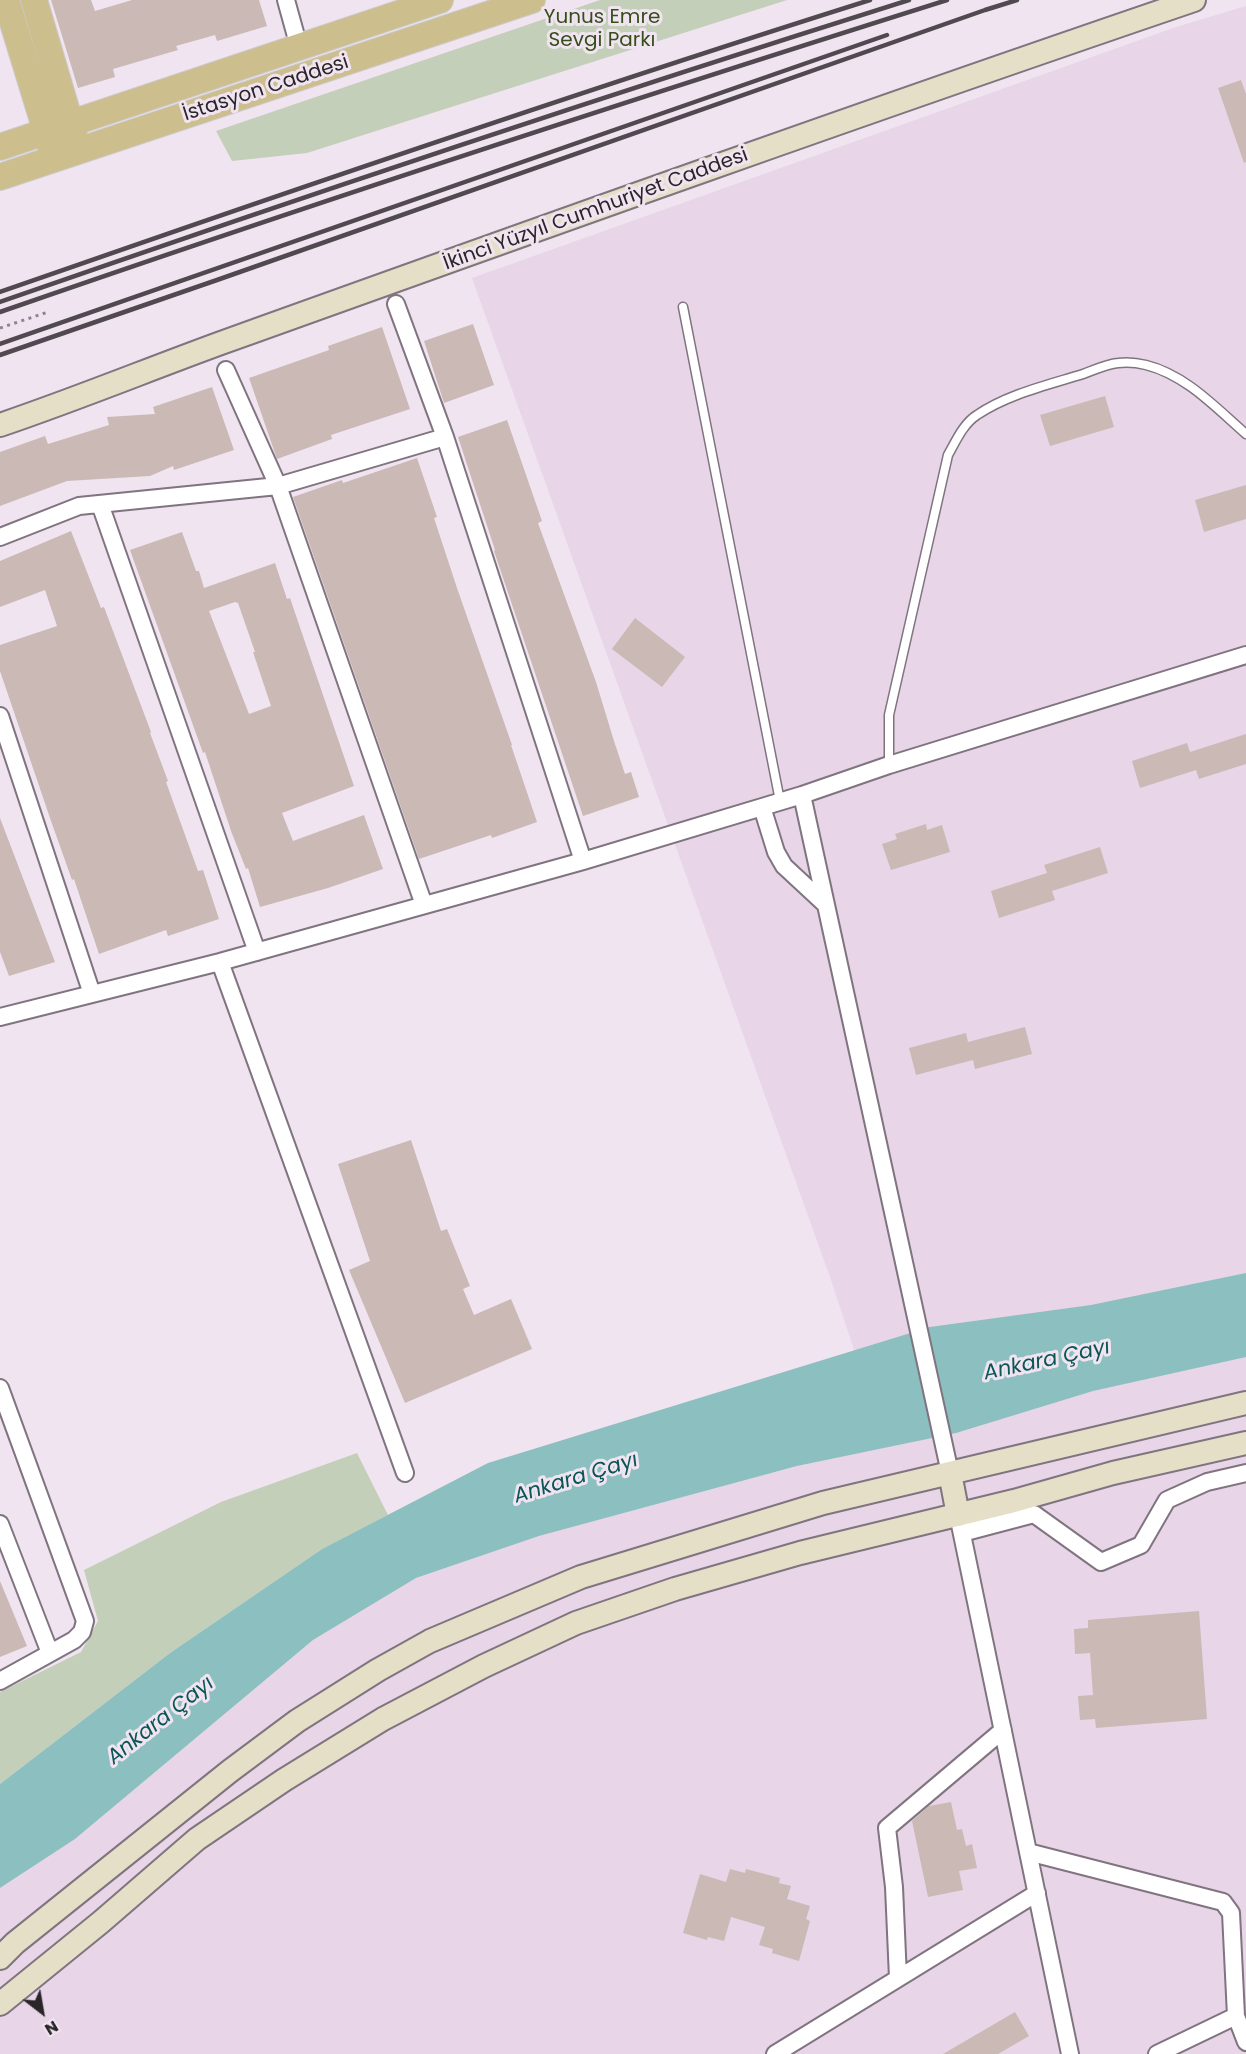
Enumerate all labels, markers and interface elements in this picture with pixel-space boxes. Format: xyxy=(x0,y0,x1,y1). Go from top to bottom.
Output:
park label: Yunus Emre Sevgi Parkı xyxy=(544,6,660,53)
street label: İstasyon Caddesi xyxy=(180,51,352,127)
street label: İkinci Yüzyıl Cumhuriyet Caddesi xyxy=(441,144,751,276)
water label: Ankara Çayı xyxy=(982,1335,1112,1387)
water label: Ankara Çayı xyxy=(511,1448,641,1510)
water label: Ankara Çayı xyxy=(103,1672,219,1770)
north arrow xyxy=(12,1982,72,2042)
text: N xyxy=(40,2015,63,2041)

